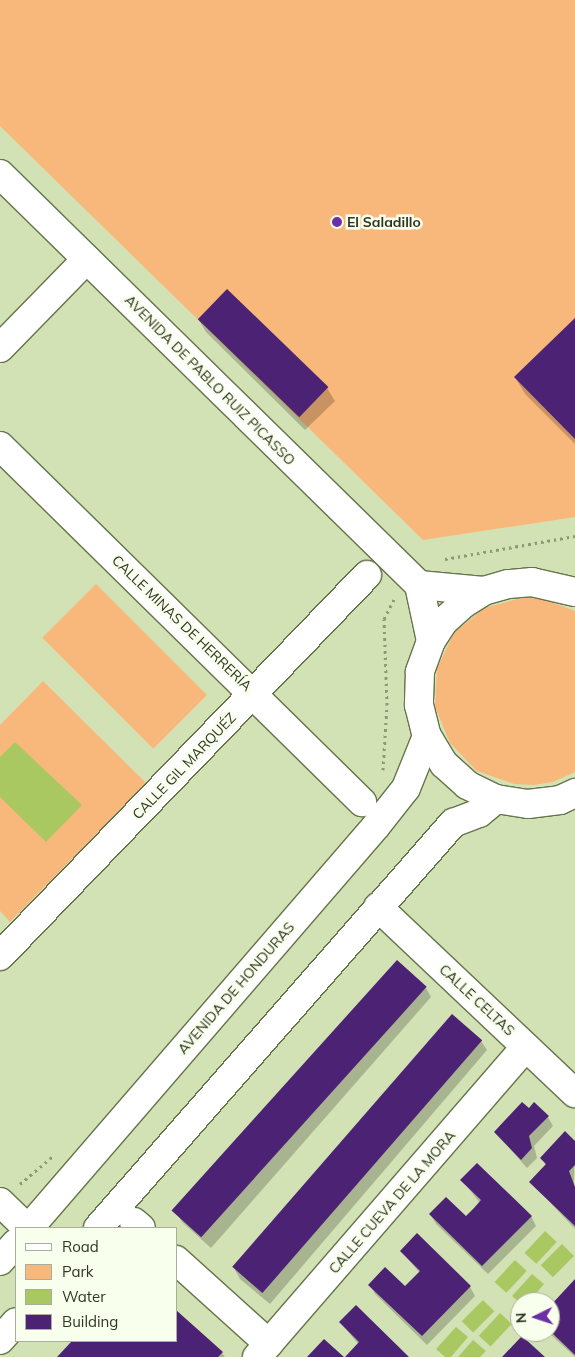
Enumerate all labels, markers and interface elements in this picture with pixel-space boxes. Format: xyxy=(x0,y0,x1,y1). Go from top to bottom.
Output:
place label: El Saladillo xyxy=(347,214,421,230)
marker: El Saladillo xyxy=(331,216,343,228)
street label: AVENIDA DE PABLO RUIZ PICASSO xyxy=(121,291,299,469)
street label: CALLE MINAS DE HERRERÍA xyxy=(109,552,255,694)
street label: CALLE GIL MARQUÉZ xyxy=(129,709,239,823)
street label: AVENIDA DE HONDURAS xyxy=(174,919,298,1057)
street label: CALLE CELTAS xyxy=(436,961,518,1039)
street label: CALLE CUEVA DE LA MORA xyxy=(325,1127,459,1277)
legend xyxy=(15,1227,178,1342)
text: Road xyxy=(62,1237,99,1256)
text: Park xyxy=(62,1262,94,1281)
text: Water xyxy=(62,1287,106,1306)
north arrow xyxy=(510,1292,560,1342)
text: Building xyxy=(62,1312,118,1331)
text: N xyxy=(512,1312,530,1324)

